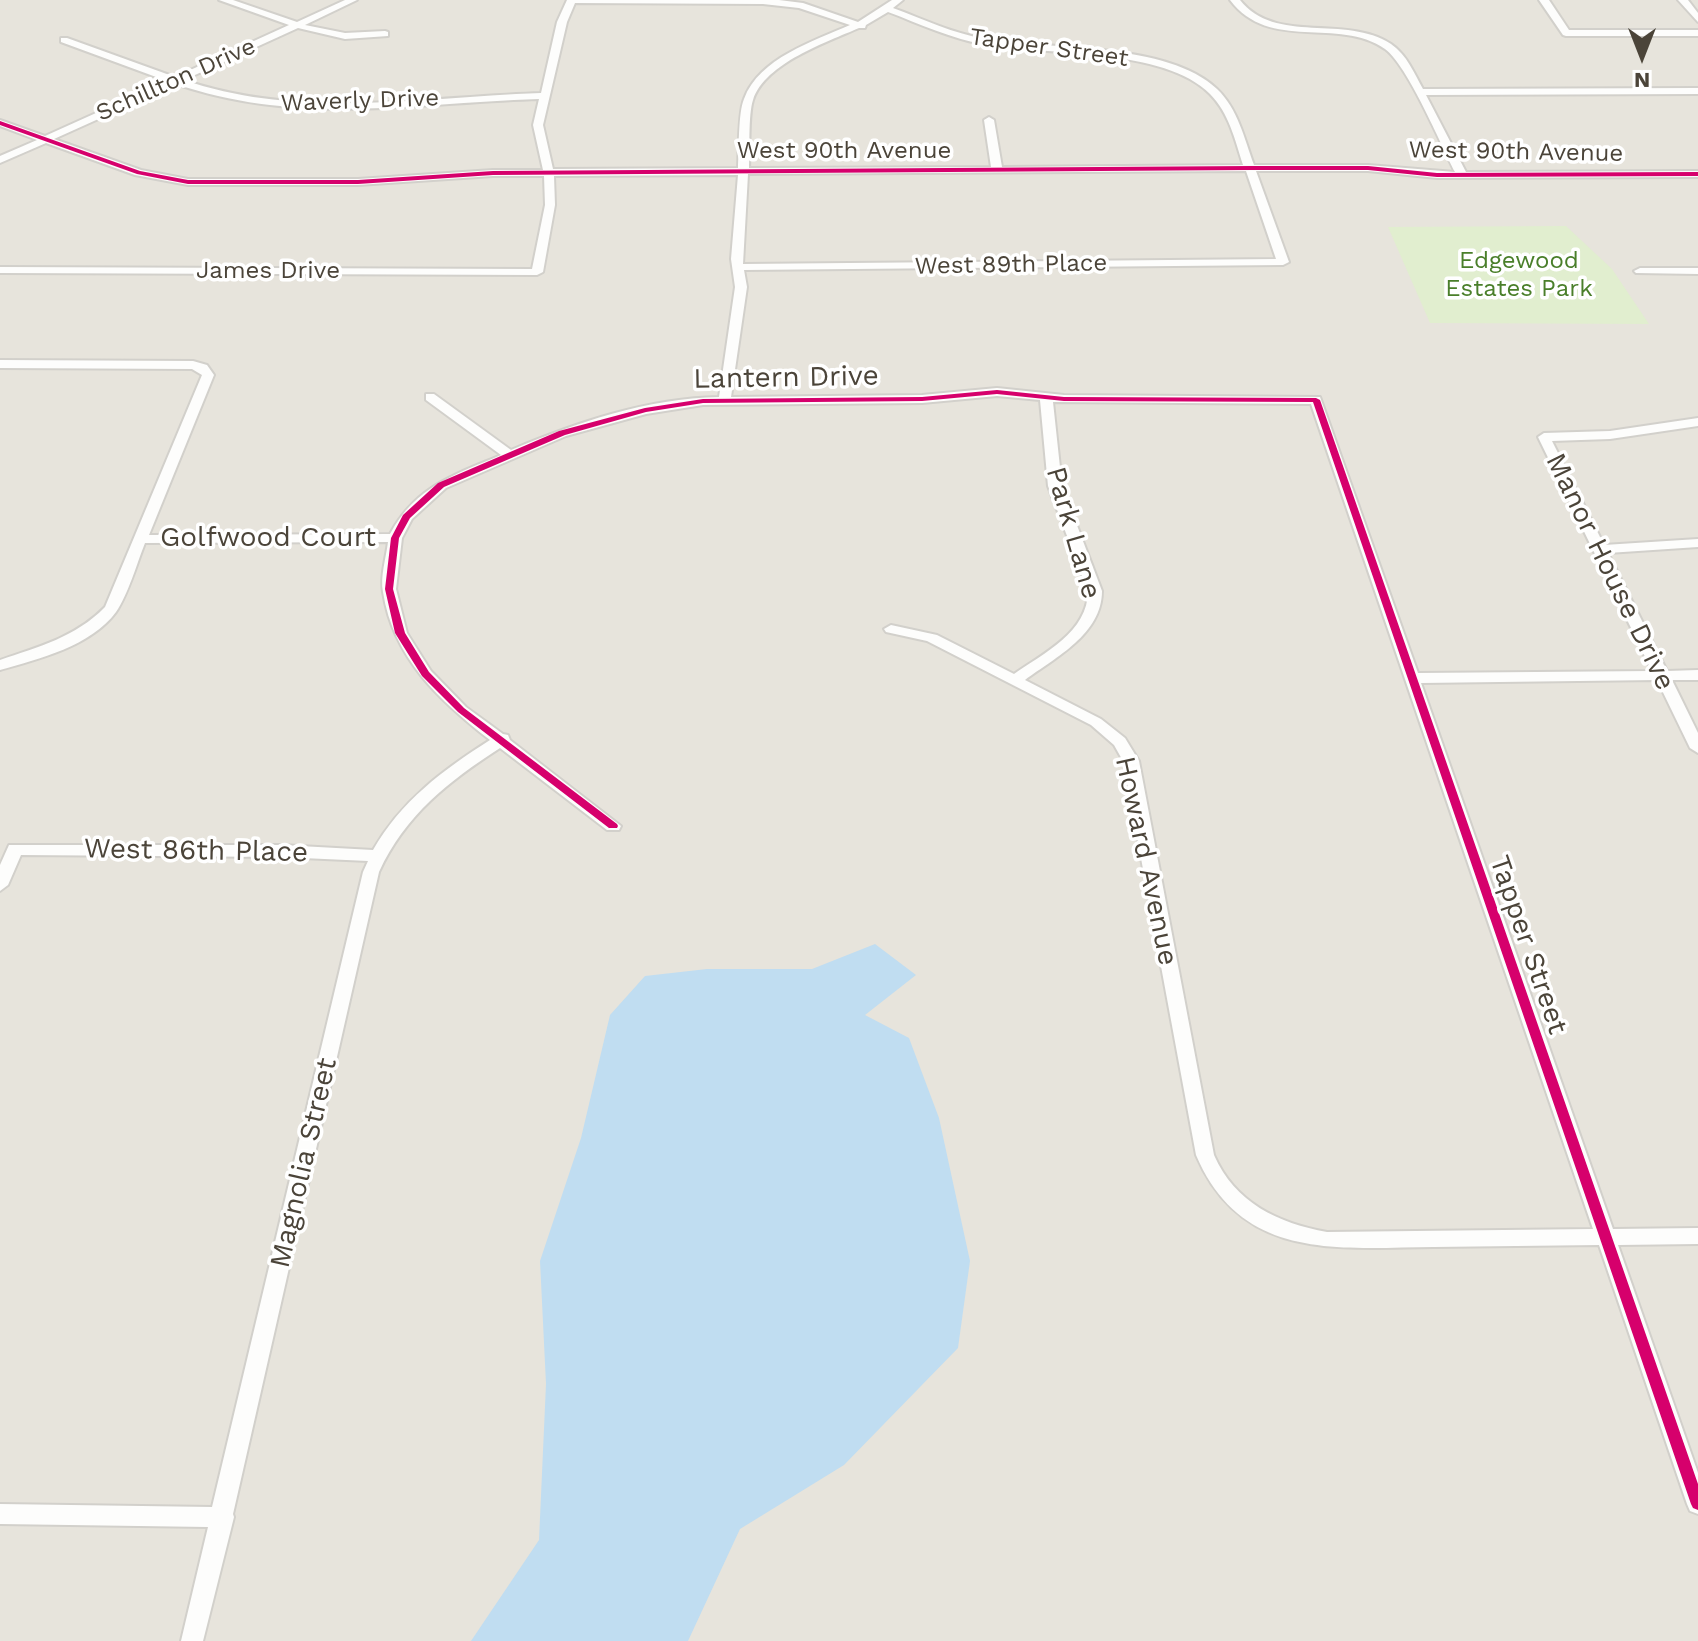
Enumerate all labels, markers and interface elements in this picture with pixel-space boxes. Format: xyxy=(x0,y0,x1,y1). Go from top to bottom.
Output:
north arrow xyxy=(1602,16,1682,96)
street label: Tapper Street xyxy=(968,23,1130,73)
street label: Schillton Drive xyxy=(92,32,260,128)
text: N xyxy=(1634,68,1650,93)
street label: Waverly Drive xyxy=(280,84,440,118)
street label: West 90th Avenue xyxy=(1408,136,1624,168)
street label: West 90th Avenue xyxy=(737,137,951,165)
park label: Edgewood Estates Park xyxy=(1445,247,1593,303)
street label: West 89th Place xyxy=(914,249,1108,281)
street label: James Drive xyxy=(196,257,340,285)
street label: Lantern Drive xyxy=(693,360,879,396)
street label: Manor House Drive xyxy=(1538,448,1682,696)
street label: Park Lane xyxy=(1038,463,1108,603)
street label: Golfwood Court xyxy=(160,521,376,555)
street label: Howard Avenue xyxy=(1107,753,1185,969)
street label: West 86th Place xyxy=(84,832,308,870)
street label: Tapper Street xyxy=(1482,851,1574,1039)
street label: Magnolia Street xyxy=(264,1055,344,1271)

